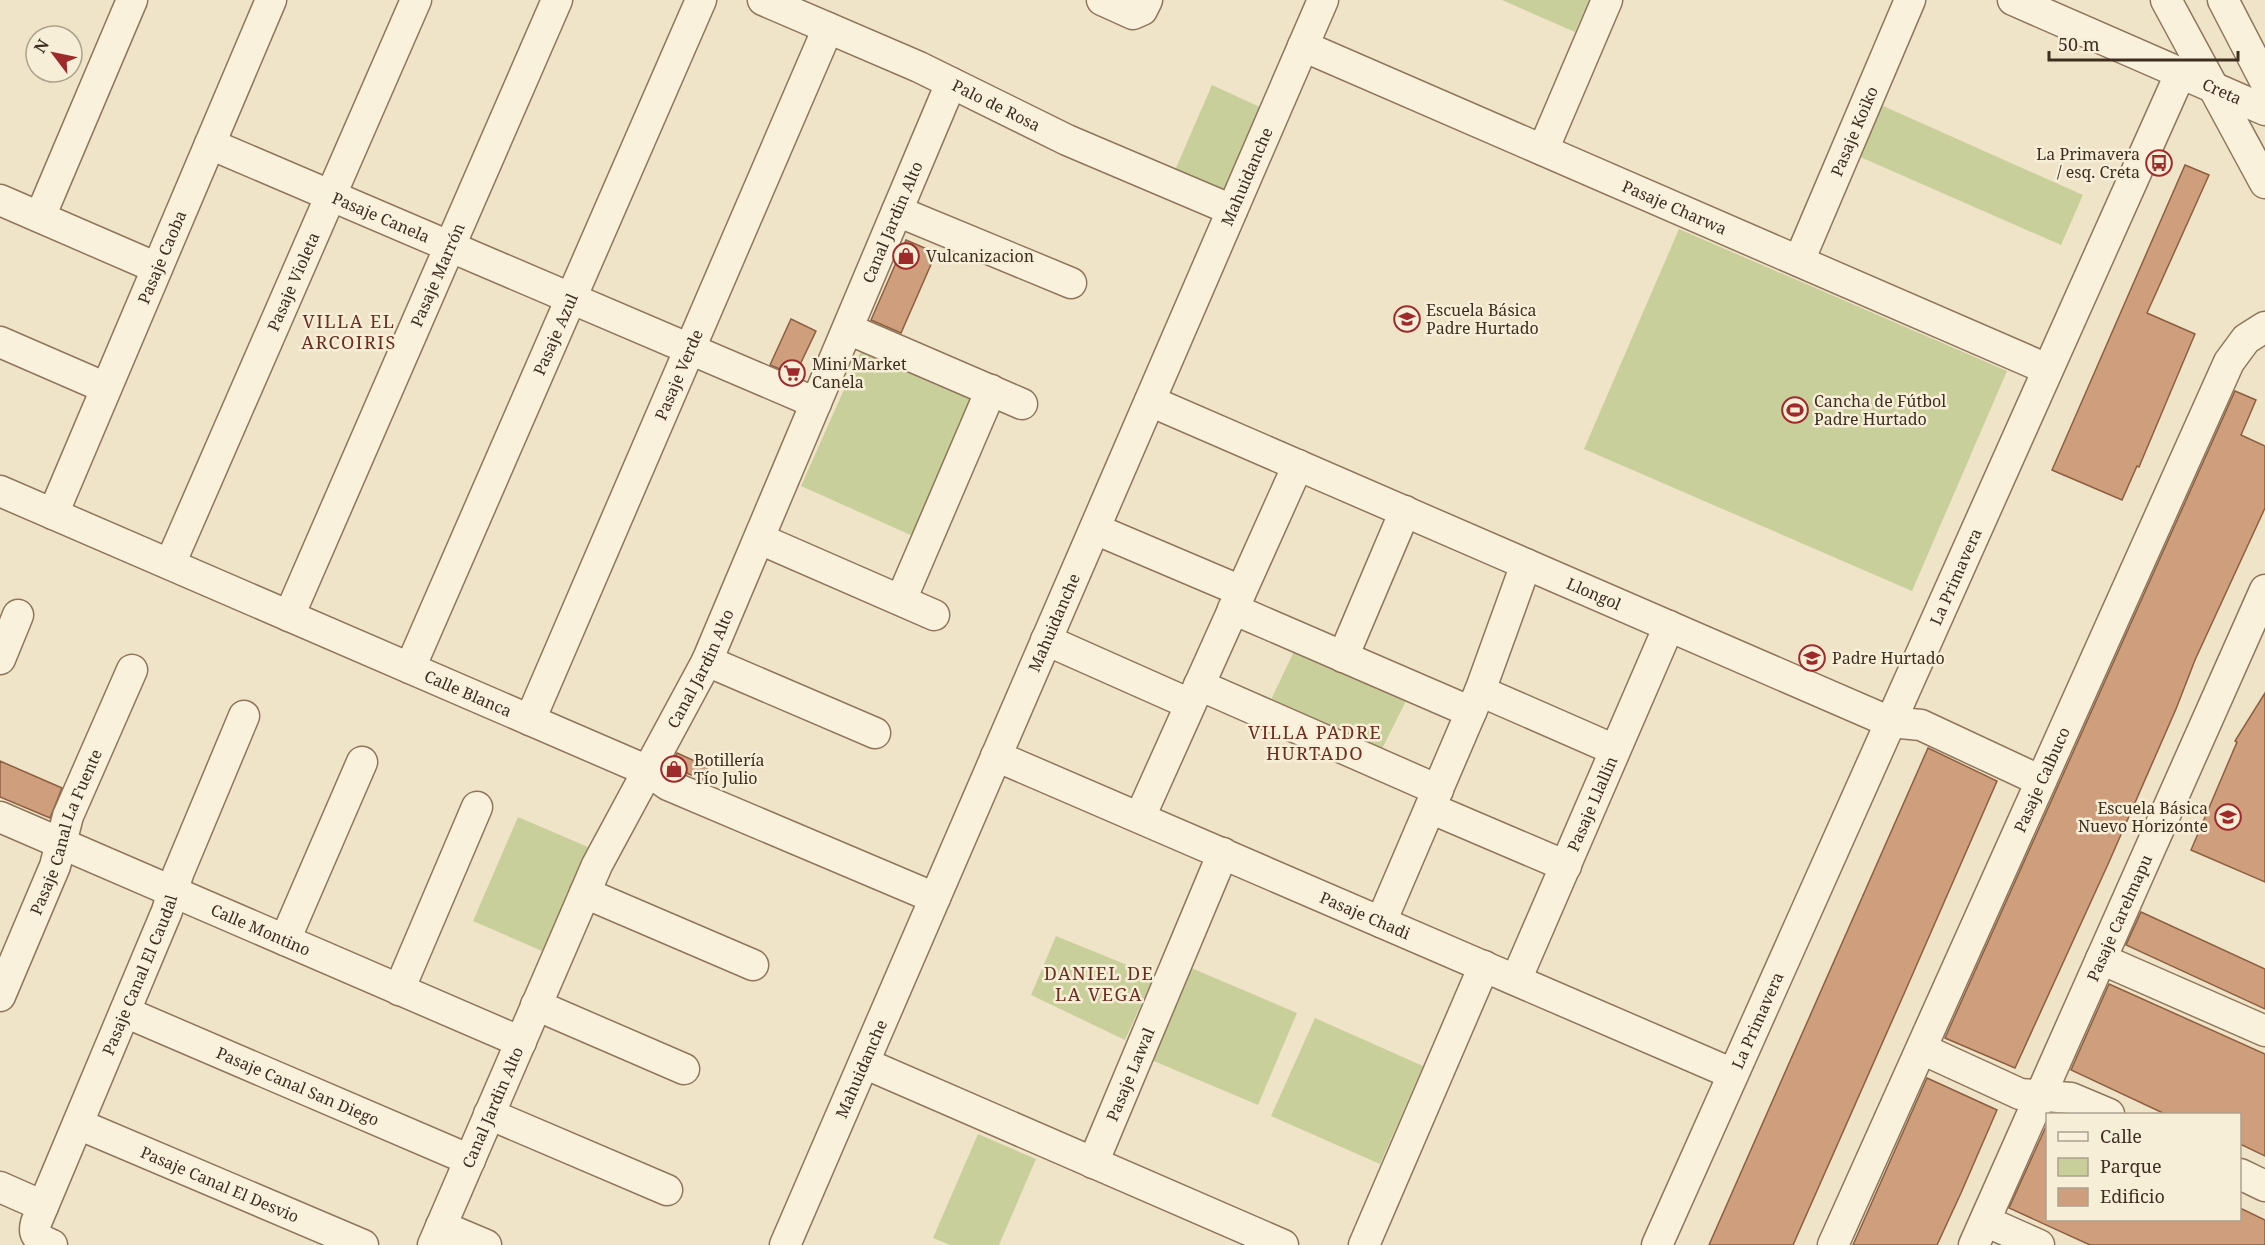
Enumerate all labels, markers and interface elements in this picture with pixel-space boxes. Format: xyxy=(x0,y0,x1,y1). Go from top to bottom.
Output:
north arrow xyxy=(24,24,84,84)
scale bar xyxy=(2049,24,2238,62)
text: 50 m xyxy=(2058,32,2100,56)
text: N xyxy=(29,35,54,57)
street label: Creta xyxy=(2199,73,2245,109)
street label: Palo de Rosa xyxy=(949,74,1044,136)
street label: Pasaje Koiko xyxy=(1825,83,1883,180)
street label: Mahuidanche xyxy=(1216,124,1278,229)
place label: La Primavera / esq. Creta xyxy=(2036,143,2140,183)
bus stop icon: La Primavera / esq. Creta xyxy=(2144,148,2174,178)
street label: Canal Jardin Alto xyxy=(857,158,928,286)
street label: Pasaje Charwa xyxy=(1619,175,1730,240)
street label: Pasaje Canela xyxy=(329,187,433,248)
street label: Pasaje Caoba xyxy=(132,207,191,307)
street label: Pasaje Marrón xyxy=(405,220,470,330)
street label: Pasaje Violeta xyxy=(262,229,324,335)
shop icon: Vulcanizacion xyxy=(891,241,921,271)
place label: Vulcanizacion xyxy=(926,245,1034,267)
street label: Pasaje Azul xyxy=(528,290,583,379)
place label: Escuela Básica Padre Hurtado xyxy=(1426,299,1539,339)
school or university icon: Escuela Básica Padre Hurtado xyxy=(1392,304,1422,334)
district label: VILLA EL ARCOIRIS xyxy=(301,309,397,354)
street label: Pasaje Verde xyxy=(649,326,708,423)
place label: Mini Market Canela xyxy=(812,353,907,393)
supermarket icon: Mini Market Canela xyxy=(777,358,807,388)
place label: Cancha de Fútbol Padre Hurtado xyxy=(1814,390,1946,430)
sports icon: Cancha de Fútbol Padre Hurtado xyxy=(1780,395,1810,425)
street label: La Primavera xyxy=(1924,525,1987,628)
street label: Mahuidanche xyxy=(1023,570,1085,675)
street label: Llongol xyxy=(1563,572,1625,615)
street label: Canal Jardin Alto xyxy=(662,606,739,732)
school or university icon: Padre Hurtado xyxy=(1797,643,1827,673)
place label: Padre Hurtado xyxy=(1832,647,1945,669)
street label: Calle Blanca xyxy=(421,665,515,722)
district label: VILLA PADRE HURTADO xyxy=(1248,720,1382,765)
street label: Pasaje Calbuco xyxy=(2008,723,2075,836)
street label: Pasaje Canal La Fuente xyxy=(25,746,107,918)
place label: Botillería Tío Julio xyxy=(694,749,765,789)
street label: Pasaje Llallin xyxy=(1562,753,1622,855)
shop icon: Botillería Tío Julio xyxy=(659,754,689,784)
place label: Escuela Básica Nuevo Horizonte xyxy=(2078,797,2208,837)
school or university icon: Escuela Básica Nuevo Horizonte xyxy=(2213,802,2243,832)
street label: Pasaje Carelmapu xyxy=(2082,851,2157,985)
street label: Pasaje Chadi xyxy=(1316,886,1414,944)
street label: Pasaje Canal El Caudal xyxy=(97,892,182,1058)
street label: Calle Montino xyxy=(208,898,314,961)
district label: DANIEL DE LA VEGA xyxy=(1044,961,1154,1006)
street label: La Primavera xyxy=(1726,969,1789,1072)
street label: Mahuidanche xyxy=(830,1016,892,1121)
street label: Pasaje Lawal xyxy=(1101,1024,1159,1124)
street label: Pasaje Canal San Diego xyxy=(213,1041,383,1131)
street label: Canal Jardin Alto xyxy=(457,1043,528,1171)
legend xyxy=(2046,1113,2241,1221)
text: Calle xyxy=(2100,1124,2142,1148)
street label: Pasaje Canal El Desvio xyxy=(137,1141,302,1228)
text: Parque xyxy=(2100,1154,2162,1178)
text: Edificio xyxy=(2100,1184,2165,1208)

